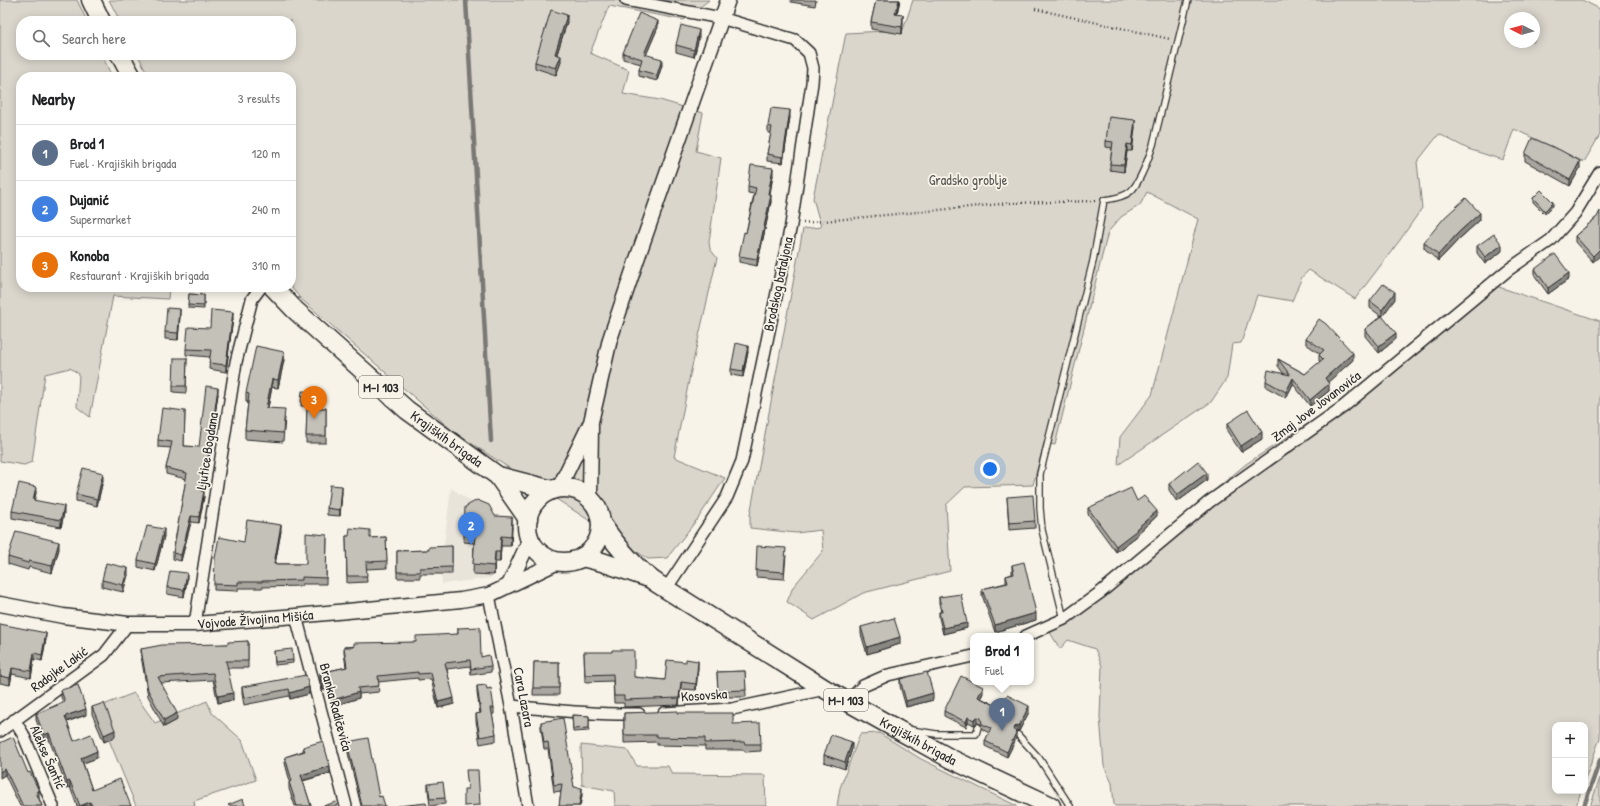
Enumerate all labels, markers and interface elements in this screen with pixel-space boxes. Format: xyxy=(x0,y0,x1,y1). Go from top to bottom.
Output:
north arrow xyxy=(1504,12,1540,48)
search box xyxy=(16,16,296,60)
icon: search xyxy=(30,27,52,49)
text: Search here xyxy=(62,28,126,49)
text: Nearby xyxy=(32,87,75,110)
text: 3 results xyxy=(238,89,280,107)
text: Brod 1 xyxy=(70,133,104,154)
text: 1 xyxy=(43,144,47,162)
text: 120 m xyxy=(252,144,280,162)
text: Fuel · Krajiških brigada xyxy=(70,154,176,172)
park label: Gradsko groblje xyxy=(929,170,1008,190)
text: Dujanić xyxy=(70,189,109,210)
text: 2 xyxy=(42,200,48,218)
text: 240 m xyxy=(251,200,280,218)
text: Supermarket xyxy=(70,210,131,228)
street label: Brodskog bataljona xyxy=(758,235,798,333)
text: Konoba xyxy=(70,245,109,266)
text: 3 xyxy=(42,256,48,274)
text: 310 m xyxy=(252,256,280,274)
text: Restaurant · Krajiških brigada xyxy=(70,266,209,284)
street label: Zmaj Jove Jovanovića xyxy=(1267,365,1365,446)
road number: M-I 103 xyxy=(359,376,403,398)
pin: 3 xyxy=(301,386,327,419)
street label: Krajiških brigada xyxy=(407,406,487,471)
street label: Ljutice Bogdana xyxy=(191,410,223,491)
your location xyxy=(980,459,1000,479)
pin: 2 xyxy=(458,512,484,545)
street label: Vojvode Živojina Mišića xyxy=(196,604,315,633)
popup xyxy=(970,633,1034,685)
text: Brod 1 xyxy=(985,640,1019,661)
street label: Radojke Lakić xyxy=(26,641,92,696)
street label: Branka Radičevića xyxy=(316,661,357,753)
text: Fuel xyxy=(985,661,1004,679)
street label: Cara Lazara xyxy=(509,665,540,729)
street label: Kosovska xyxy=(680,683,728,706)
road number: M-I 103 xyxy=(824,689,868,711)
pin: 1 xyxy=(989,698,1015,731)
street label: Krajiških brigada xyxy=(877,712,960,770)
street label: Alekse Šantić xyxy=(26,722,71,792)
map controls xyxy=(1552,722,1588,794)
button: + xyxy=(1552,722,1588,758)
button: − xyxy=(1552,758,1588,794)

